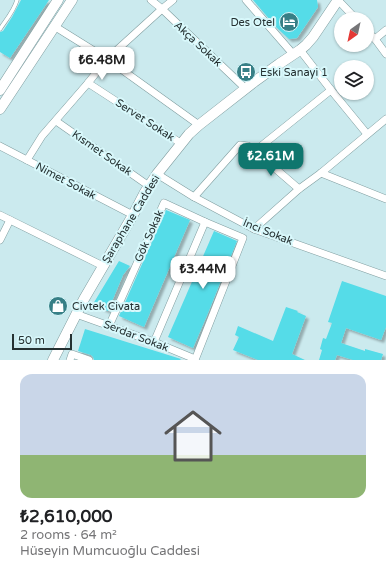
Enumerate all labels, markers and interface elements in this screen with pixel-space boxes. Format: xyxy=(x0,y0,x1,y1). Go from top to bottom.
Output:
hotel icon: Des Otel xyxy=(278,11,300,33)
north arrow xyxy=(334,12,374,52)
map controls xyxy=(334,12,374,100)
place label: Des Otel xyxy=(231,16,275,29)
street label: Akça Sokak xyxy=(171,19,225,69)
pin: ₺6.48M xyxy=(69,47,135,81)
text: ₺6.48M xyxy=(78,52,126,68)
button: layers xyxy=(334,60,374,100)
bus stop icon: Eski Sanayi 1 xyxy=(235,61,257,83)
place label: Eski Sanayi 1 xyxy=(260,66,328,79)
street label: Servet Sokak xyxy=(113,96,177,144)
street label: Kısmet Sokak xyxy=(69,128,135,178)
pin: ₺2.61M xyxy=(238,143,304,177)
text: ₺2.61M xyxy=(247,148,295,164)
street label: Nimet Sokak xyxy=(34,160,98,202)
street label: Şaraphane Caddesi xyxy=(99,172,163,266)
street label: Gök Sokak xyxy=(132,208,166,264)
street label: İnci Sokak xyxy=(241,216,295,248)
pin: ₺3.44M xyxy=(170,256,236,290)
text: ₺3.44M xyxy=(179,261,227,277)
shop icon: Civtek Civata xyxy=(47,295,69,317)
place label: Civtek Civata xyxy=(72,300,140,313)
street label: Serdar Sokak xyxy=(102,318,170,354)
scale bar xyxy=(12,332,72,351)
text: 50 m xyxy=(18,334,45,347)
icon: home xyxy=(157,400,229,472)
text: ₺2,610,000 xyxy=(20,506,113,527)
text: 2 rooms · 64 m² xyxy=(20,527,117,543)
text: Hüseyin Mumcuoğlu Caddesi xyxy=(20,543,200,559)

